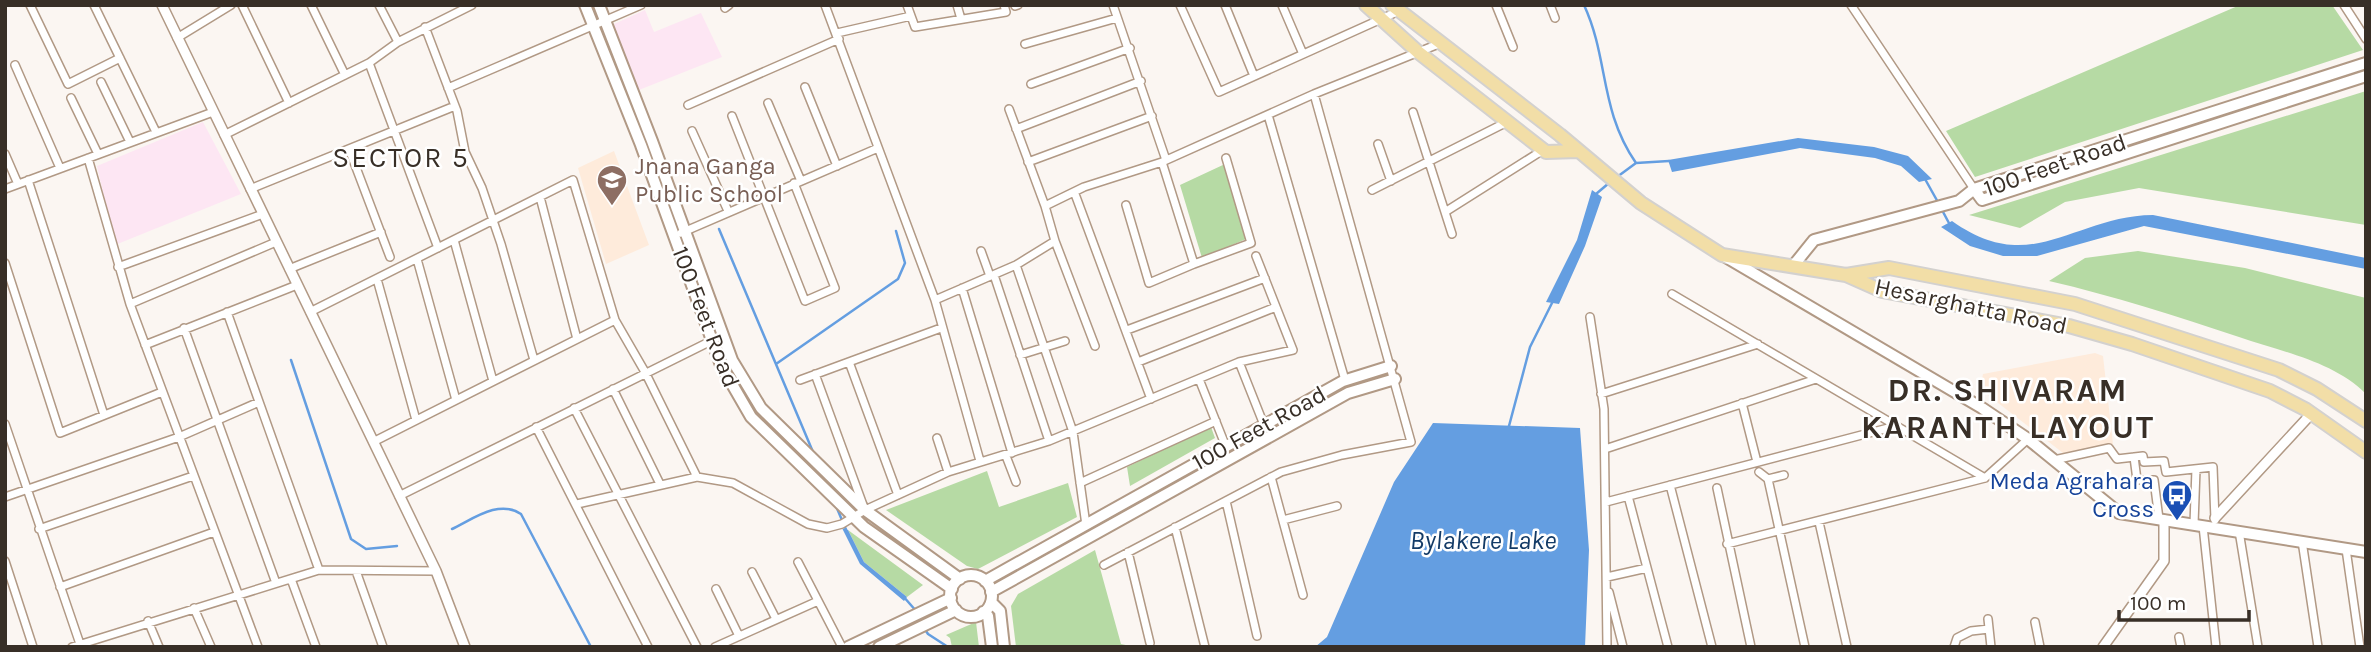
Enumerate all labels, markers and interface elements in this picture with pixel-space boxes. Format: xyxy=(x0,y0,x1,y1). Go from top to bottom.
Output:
street label: 100 Feet Road xyxy=(1980,128,2130,202)
district label: SECTOR 5 xyxy=(332,141,470,174)
place label: Jnana Ganga Public School xyxy=(635,152,783,208)
school or university icon: Jnana Ganga Public School xyxy=(595,163,629,207)
street label: 100 Feet Road xyxy=(666,243,746,391)
street label: Hesarghatta Road xyxy=(1872,272,2070,340)
district label: DR. SHIVARAM KARANTH LAYOUT xyxy=(1861,372,2155,446)
street label: 100 Feet Road xyxy=(1187,380,1331,476)
place label: Meda Agrahara Cross xyxy=(1989,467,2154,523)
bus stop icon: Meda Agrahara Cross xyxy=(2160,478,2194,522)
water label: Bylakere Lake xyxy=(1410,525,1556,556)
scale bar xyxy=(2119,578,2248,622)
text: 100 m xyxy=(2130,591,2187,615)

